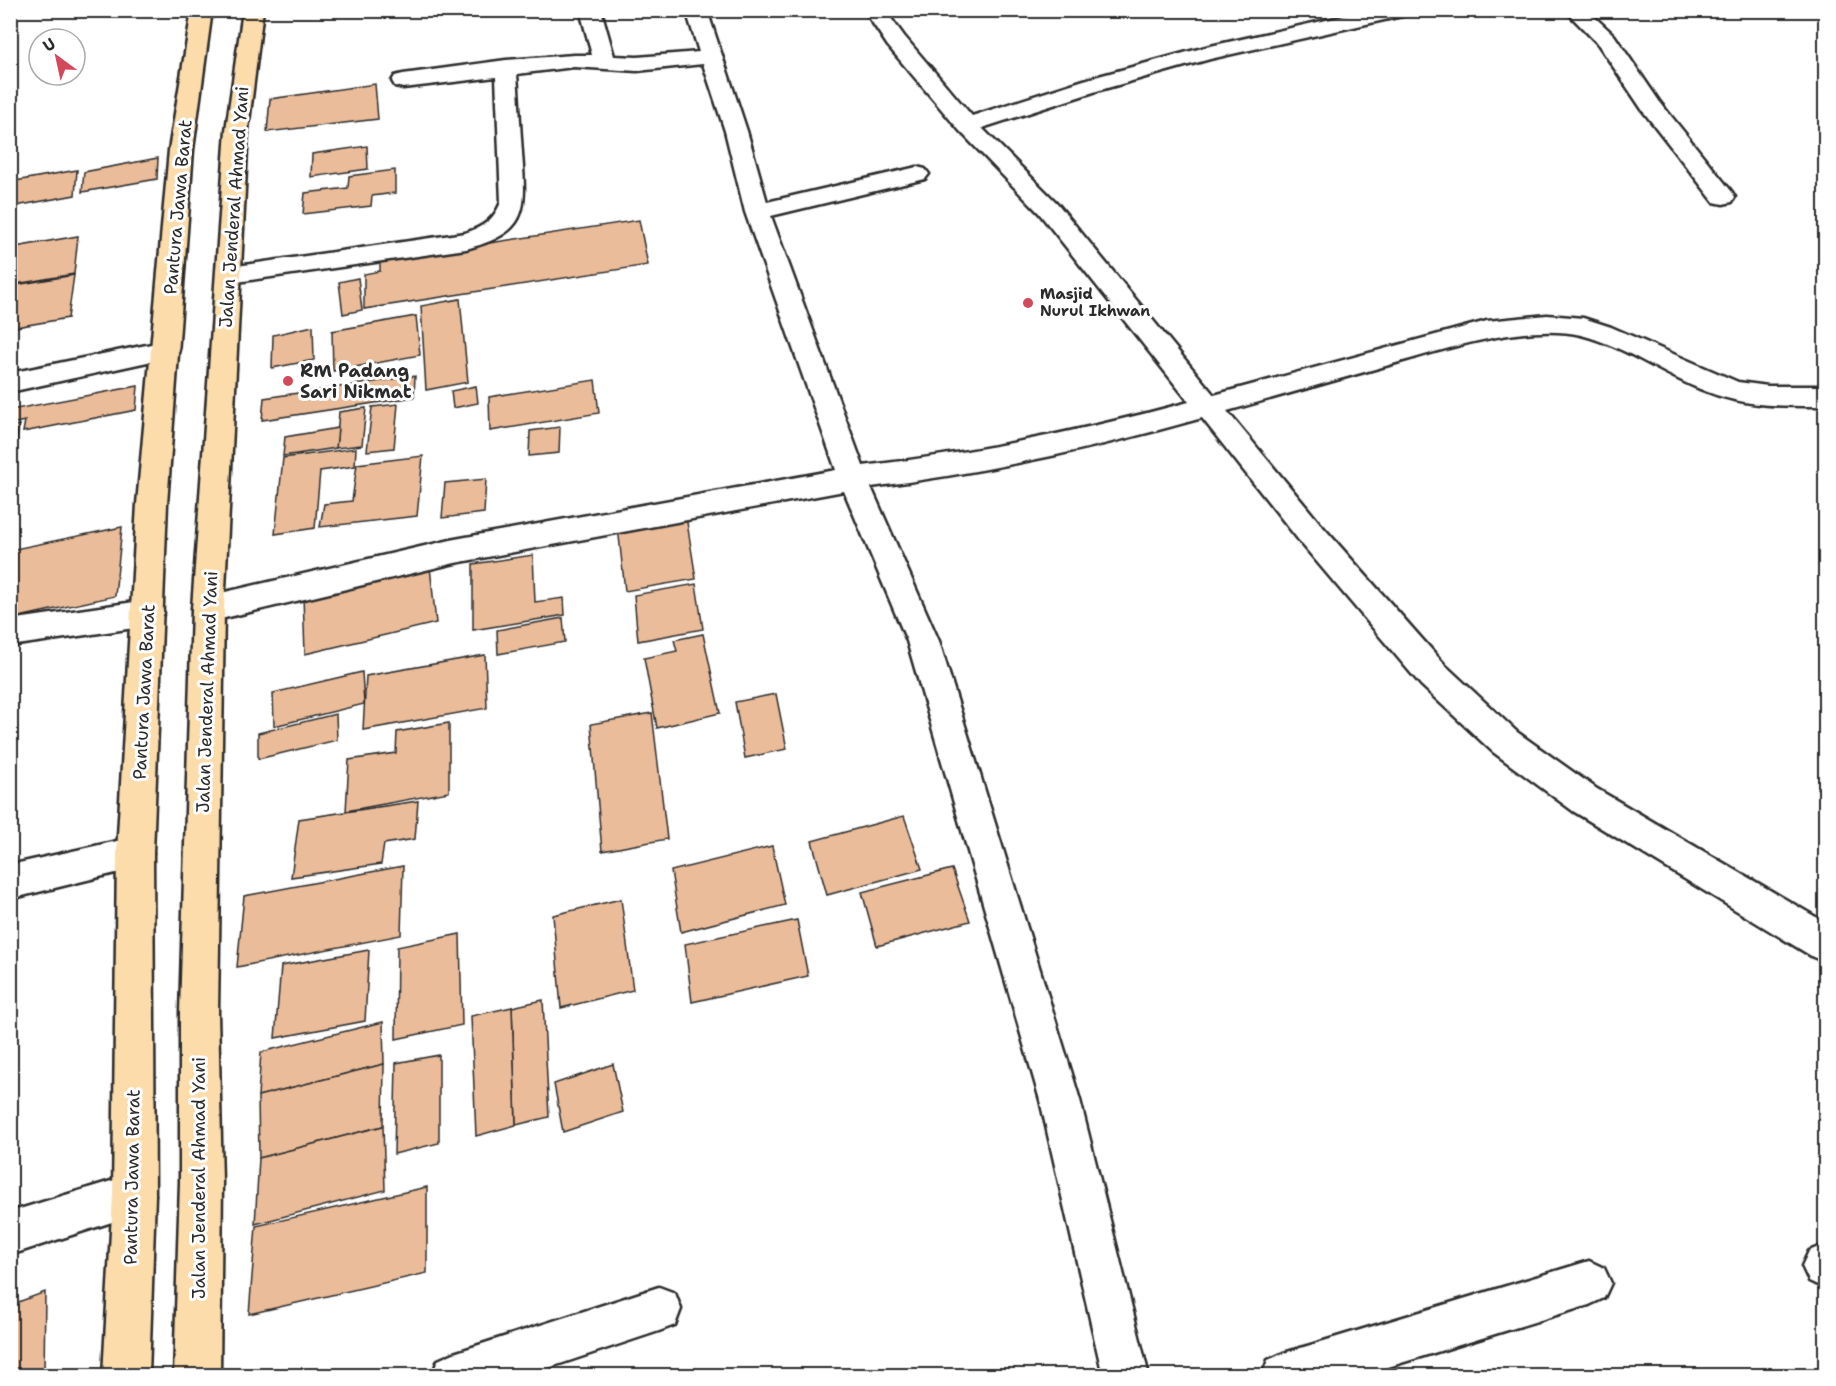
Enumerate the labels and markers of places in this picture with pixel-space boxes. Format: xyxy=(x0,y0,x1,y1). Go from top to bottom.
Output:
place label: Masjid Nurul Ikhwan xyxy=(1040,284,1150,321)
marker: Masjid Nurul Ikhwan xyxy=(1021,296,1035,310)
place label: RM Padang Sari Nikmat xyxy=(300,359,412,404)
marker: RM Padang Sari Nikmat xyxy=(281,374,295,388)

